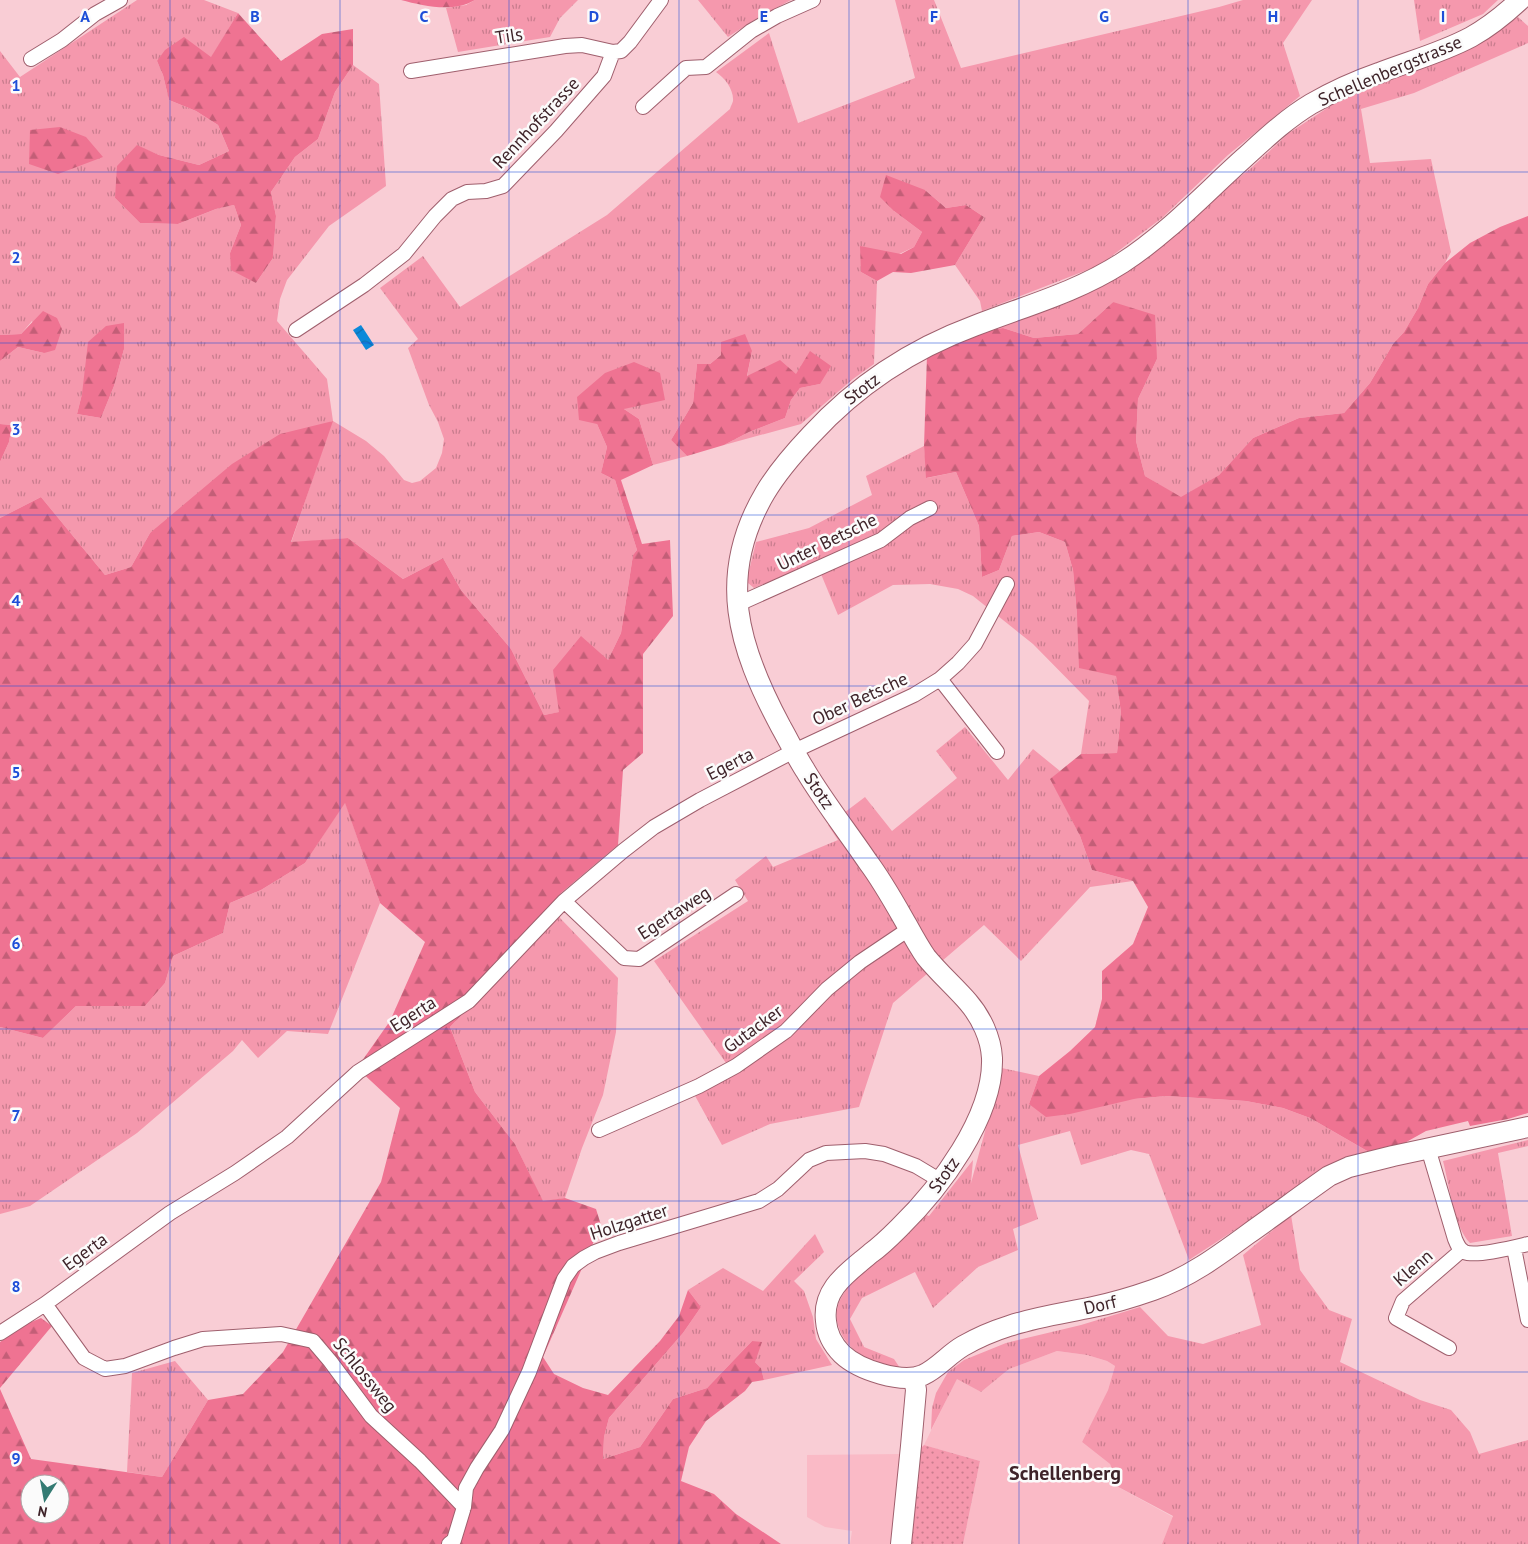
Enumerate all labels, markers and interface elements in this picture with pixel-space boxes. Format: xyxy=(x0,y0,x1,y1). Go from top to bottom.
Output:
text: A xyxy=(80,6,90,26)
text: B xyxy=(250,6,260,26)
text: C xyxy=(420,6,429,26)
text: D xyxy=(589,6,599,26)
text: E xyxy=(760,6,768,26)
text: F xyxy=(930,6,938,26)
text: G xyxy=(1099,6,1109,26)
text: H xyxy=(1268,6,1278,26)
text: I xyxy=(1441,6,1445,26)
street label: Tils xyxy=(493,22,524,49)
street label: Schellenbergstrasse xyxy=(1314,30,1465,111)
street label: Rennhofstrasse xyxy=(487,72,584,173)
text: 1 xyxy=(11,75,21,95)
text: 2 xyxy=(11,247,21,267)
street label: Stotz xyxy=(839,368,884,410)
text: 3 xyxy=(11,419,21,439)
street label: Unter Betsche xyxy=(773,508,880,576)
text: 4 xyxy=(11,590,21,610)
street label: Ober Betsche xyxy=(808,666,911,731)
street label: Egerta xyxy=(702,742,757,785)
text: 5 xyxy=(11,762,21,782)
street label: Stotz xyxy=(799,768,840,813)
street label: Egertaweg xyxy=(633,881,714,945)
text: 6 xyxy=(11,933,21,953)
street label: Egerta xyxy=(385,991,440,1037)
street label: Gutacker xyxy=(719,999,787,1058)
text: 7 xyxy=(11,1105,21,1125)
street label: Stotz xyxy=(923,1152,964,1197)
street label: Holzgatter xyxy=(587,1198,671,1245)
street label: Egerta xyxy=(58,1228,112,1276)
street label: Klenn xyxy=(1388,1244,1437,1291)
text: 8 xyxy=(11,1276,21,1296)
street label: Dorf xyxy=(1081,1289,1120,1319)
street label: Schlossweg xyxy=(328,1333,402,1417)
text: 9 xyxy=(11,1448,21,1468)
district label: Schellenberg xyxy=(1009,1460,1121,1486)
north arrow xyxy=(20,1474,70,1524)
text: N xyxy=(36,1502,49,1521)

